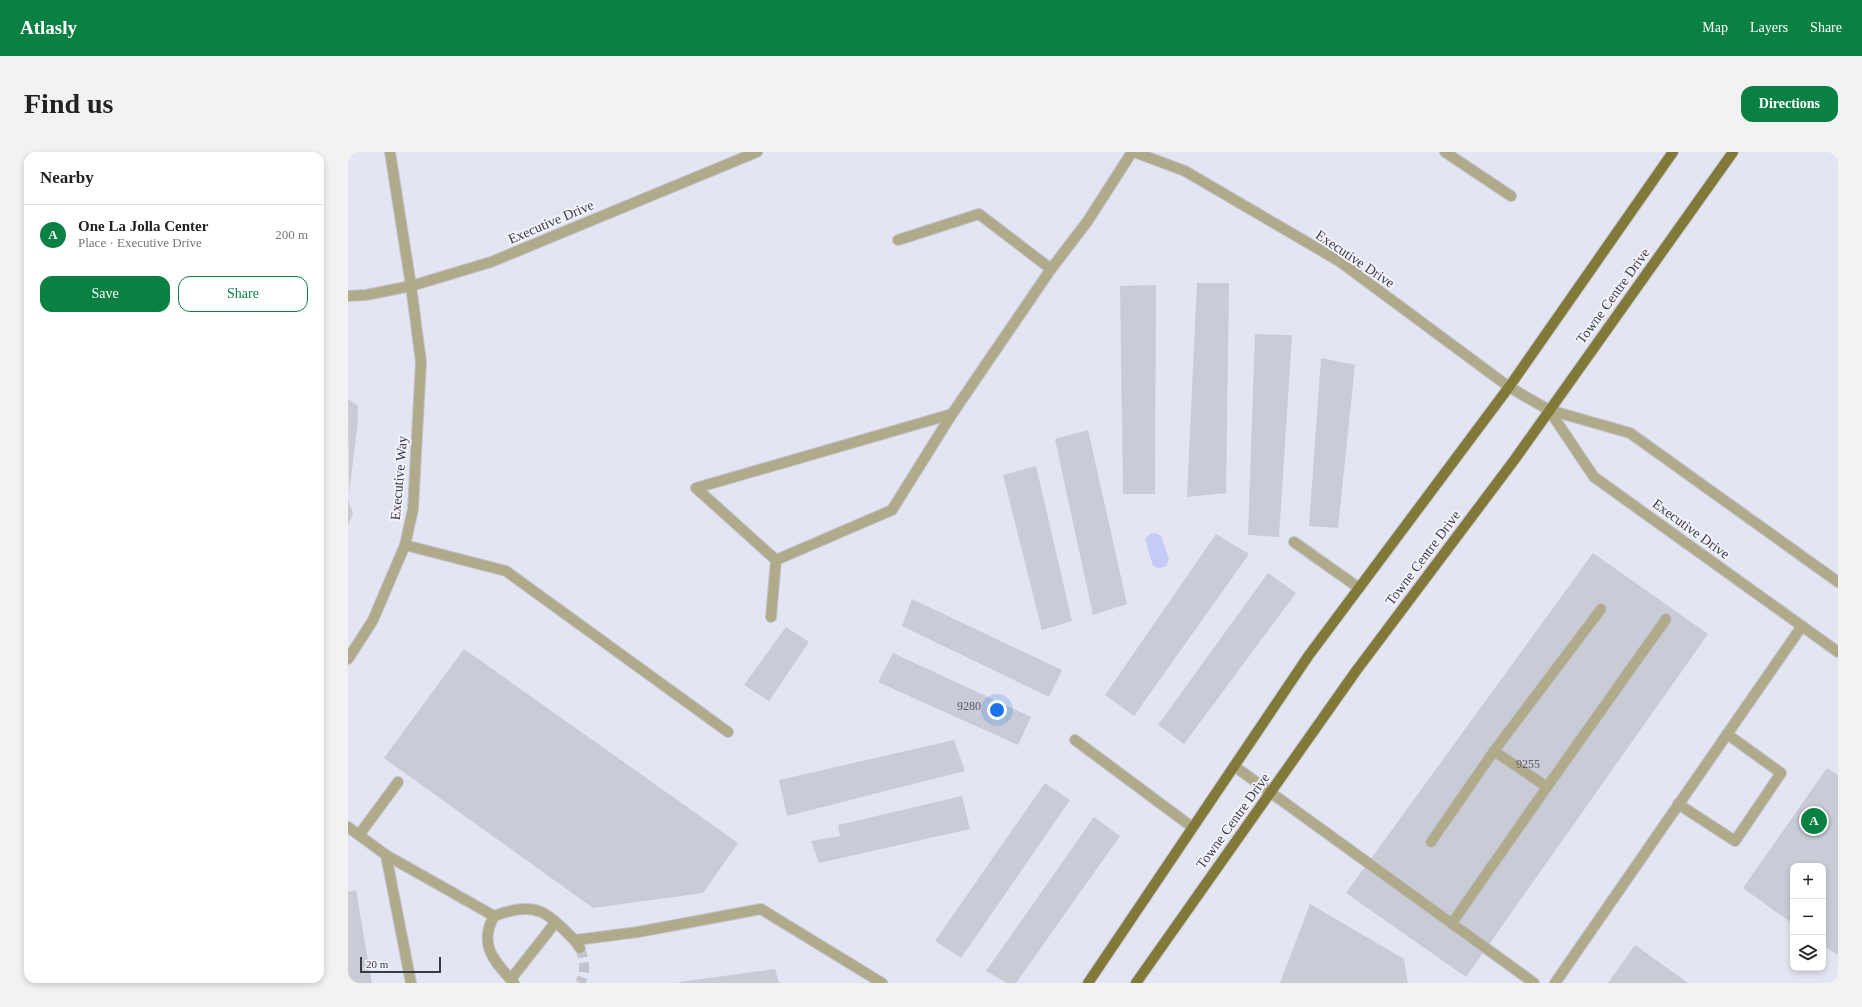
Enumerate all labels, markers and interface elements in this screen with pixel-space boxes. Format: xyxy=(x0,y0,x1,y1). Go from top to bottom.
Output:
text: Atlasly xyxy=(20,17,77,38)
text: Map xyxy=(1702,20,1728,35)
text: Layers xyxy=(1750,20,1788,35)
text: Share xyxy=(1810,20,1842,35)
button: Directions xyxy=(1741,86,1838,122)
text: Find us xyxy=(24,88,114,119)
text: Nearby xyxy=(40,168,94,187)
street label: Executive Drive xyxy=(506,197,596,247)
text: One La Jolla Center xyxy=(78,218,208,234)
text: A xyxy=(48,227,58,242)
text: 200 m xyxy=(275,227,308,242)
street label: Executive Drive xyxy=(1313,227,1397,291)
text: Place · Executive Drive xyxy=(78,235,202,250)
street label: Towne Centre Drive xyxy=(1573,245,1653,347)
button: Save xyxy=(40,276,170,312)
button: Share xyxy=(178,276,308,312)
street label: Executive Way xyxy=(388,435,410,521)
street label: Executive Drive xyxy=(1650,496,1732,562)
street label: Towne Centre Drive xyxy=(1383,508,1463,608)
house number: 9280 xyxy=(957,699,981,713)
your location xyxy=(987,700,1007,720)
house number: 9255 xyxy=(1516,757,1540,771)
street label: Towne Centre Drive xyxy=(1193,770,1273,872)
pin: A xyxy=(1801,806,1827,836)
map controls xyxy=(1790,863,1826,971)
button: + xyxy=(1790,863,1826,899)
button: − xyxy=(1790,899,1826,935)
button: layers xyxy=(1790,935,1826,971)
scale bar xyxy=(360,955,441,974)
text: 20 m xyxy=(366,958,388,970)

